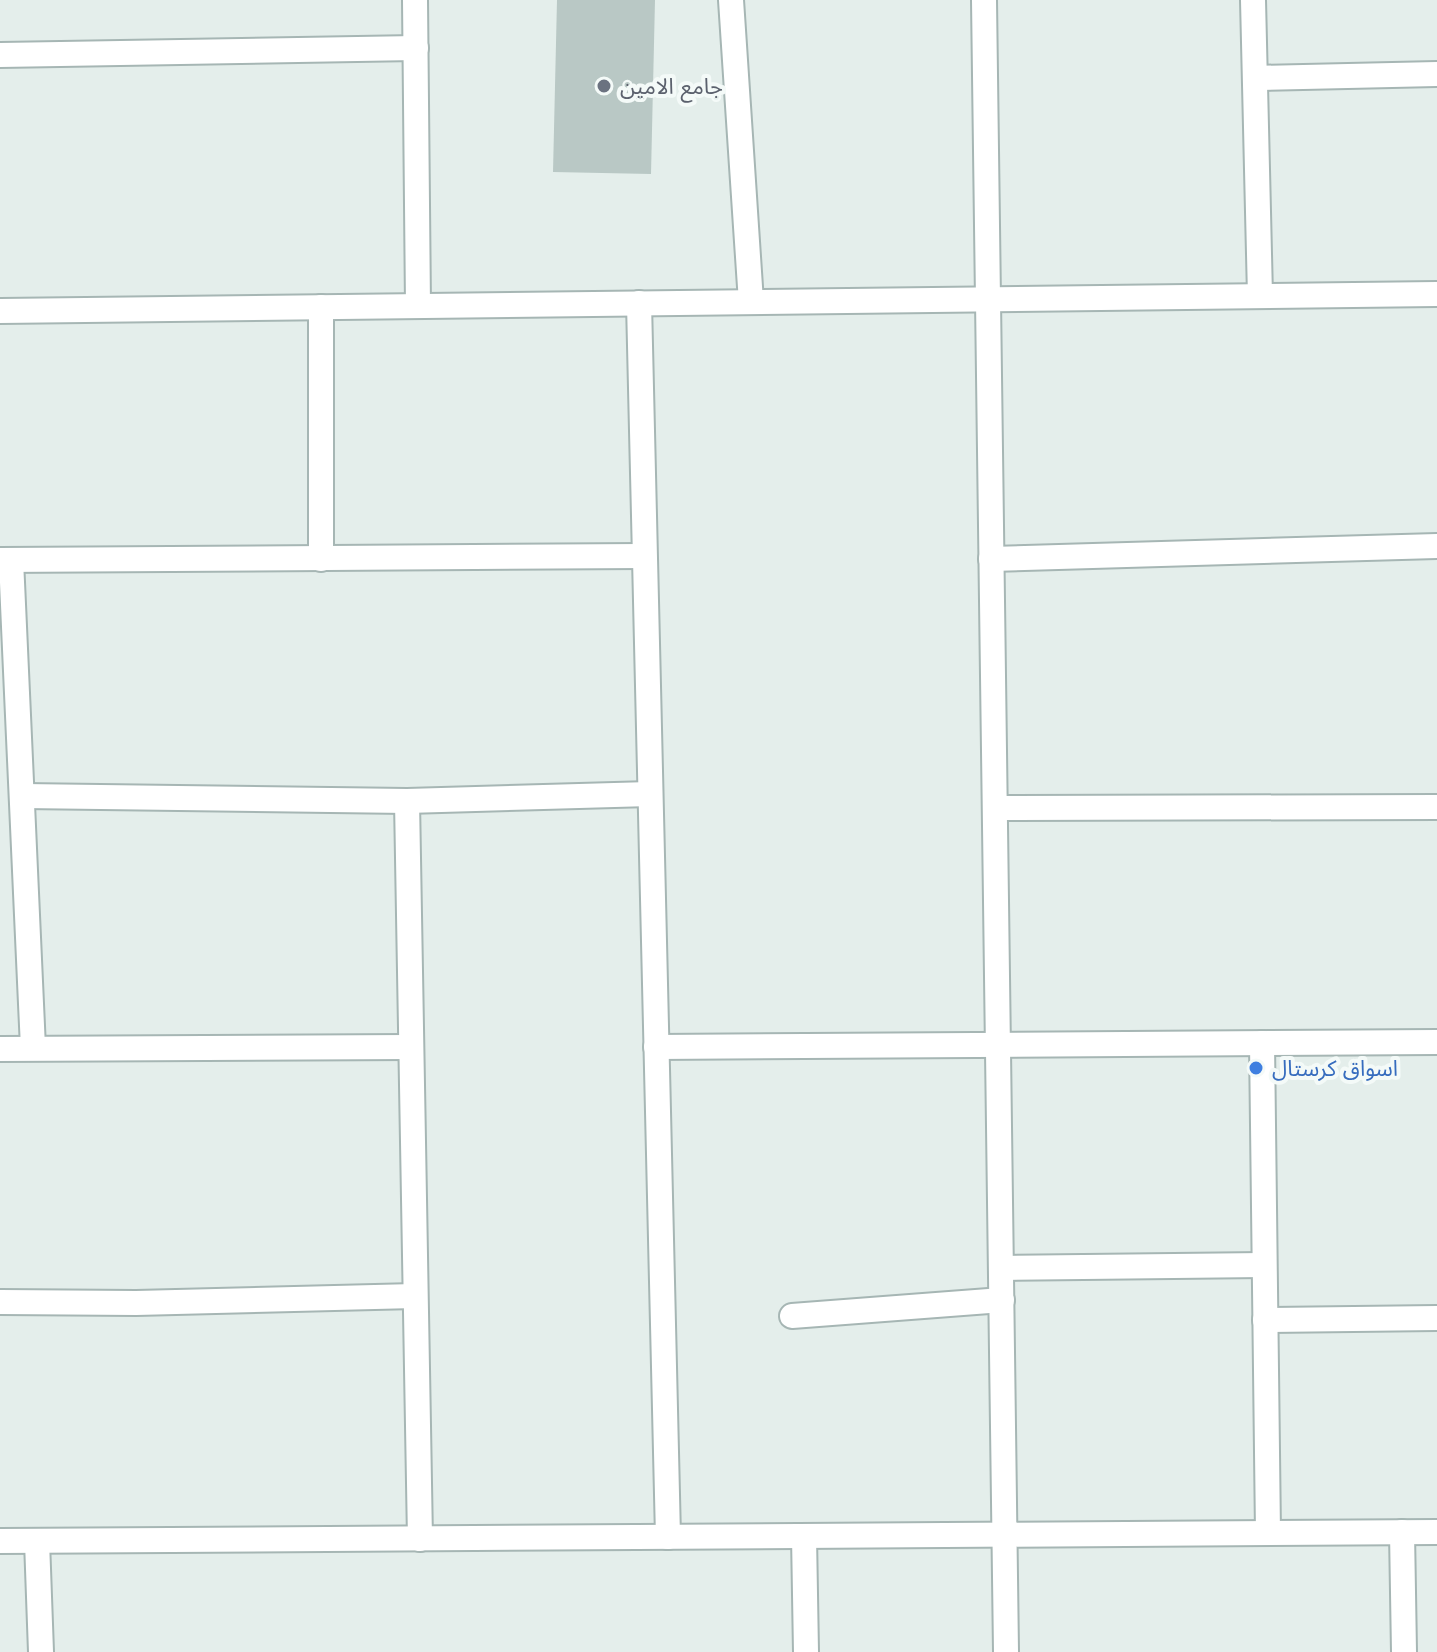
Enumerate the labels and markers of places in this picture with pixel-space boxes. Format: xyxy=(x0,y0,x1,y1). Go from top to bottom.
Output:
place label: جامع الامين xyxy=(620,70,723,103)
marker: جامع الامين xyxy=(595,77,613,95)
place label: اسواق كرستال xyxy=(1272,1052,1398,1084)
marker: اسواق كرستال xyxy=(1247,1059,1265,1077)

